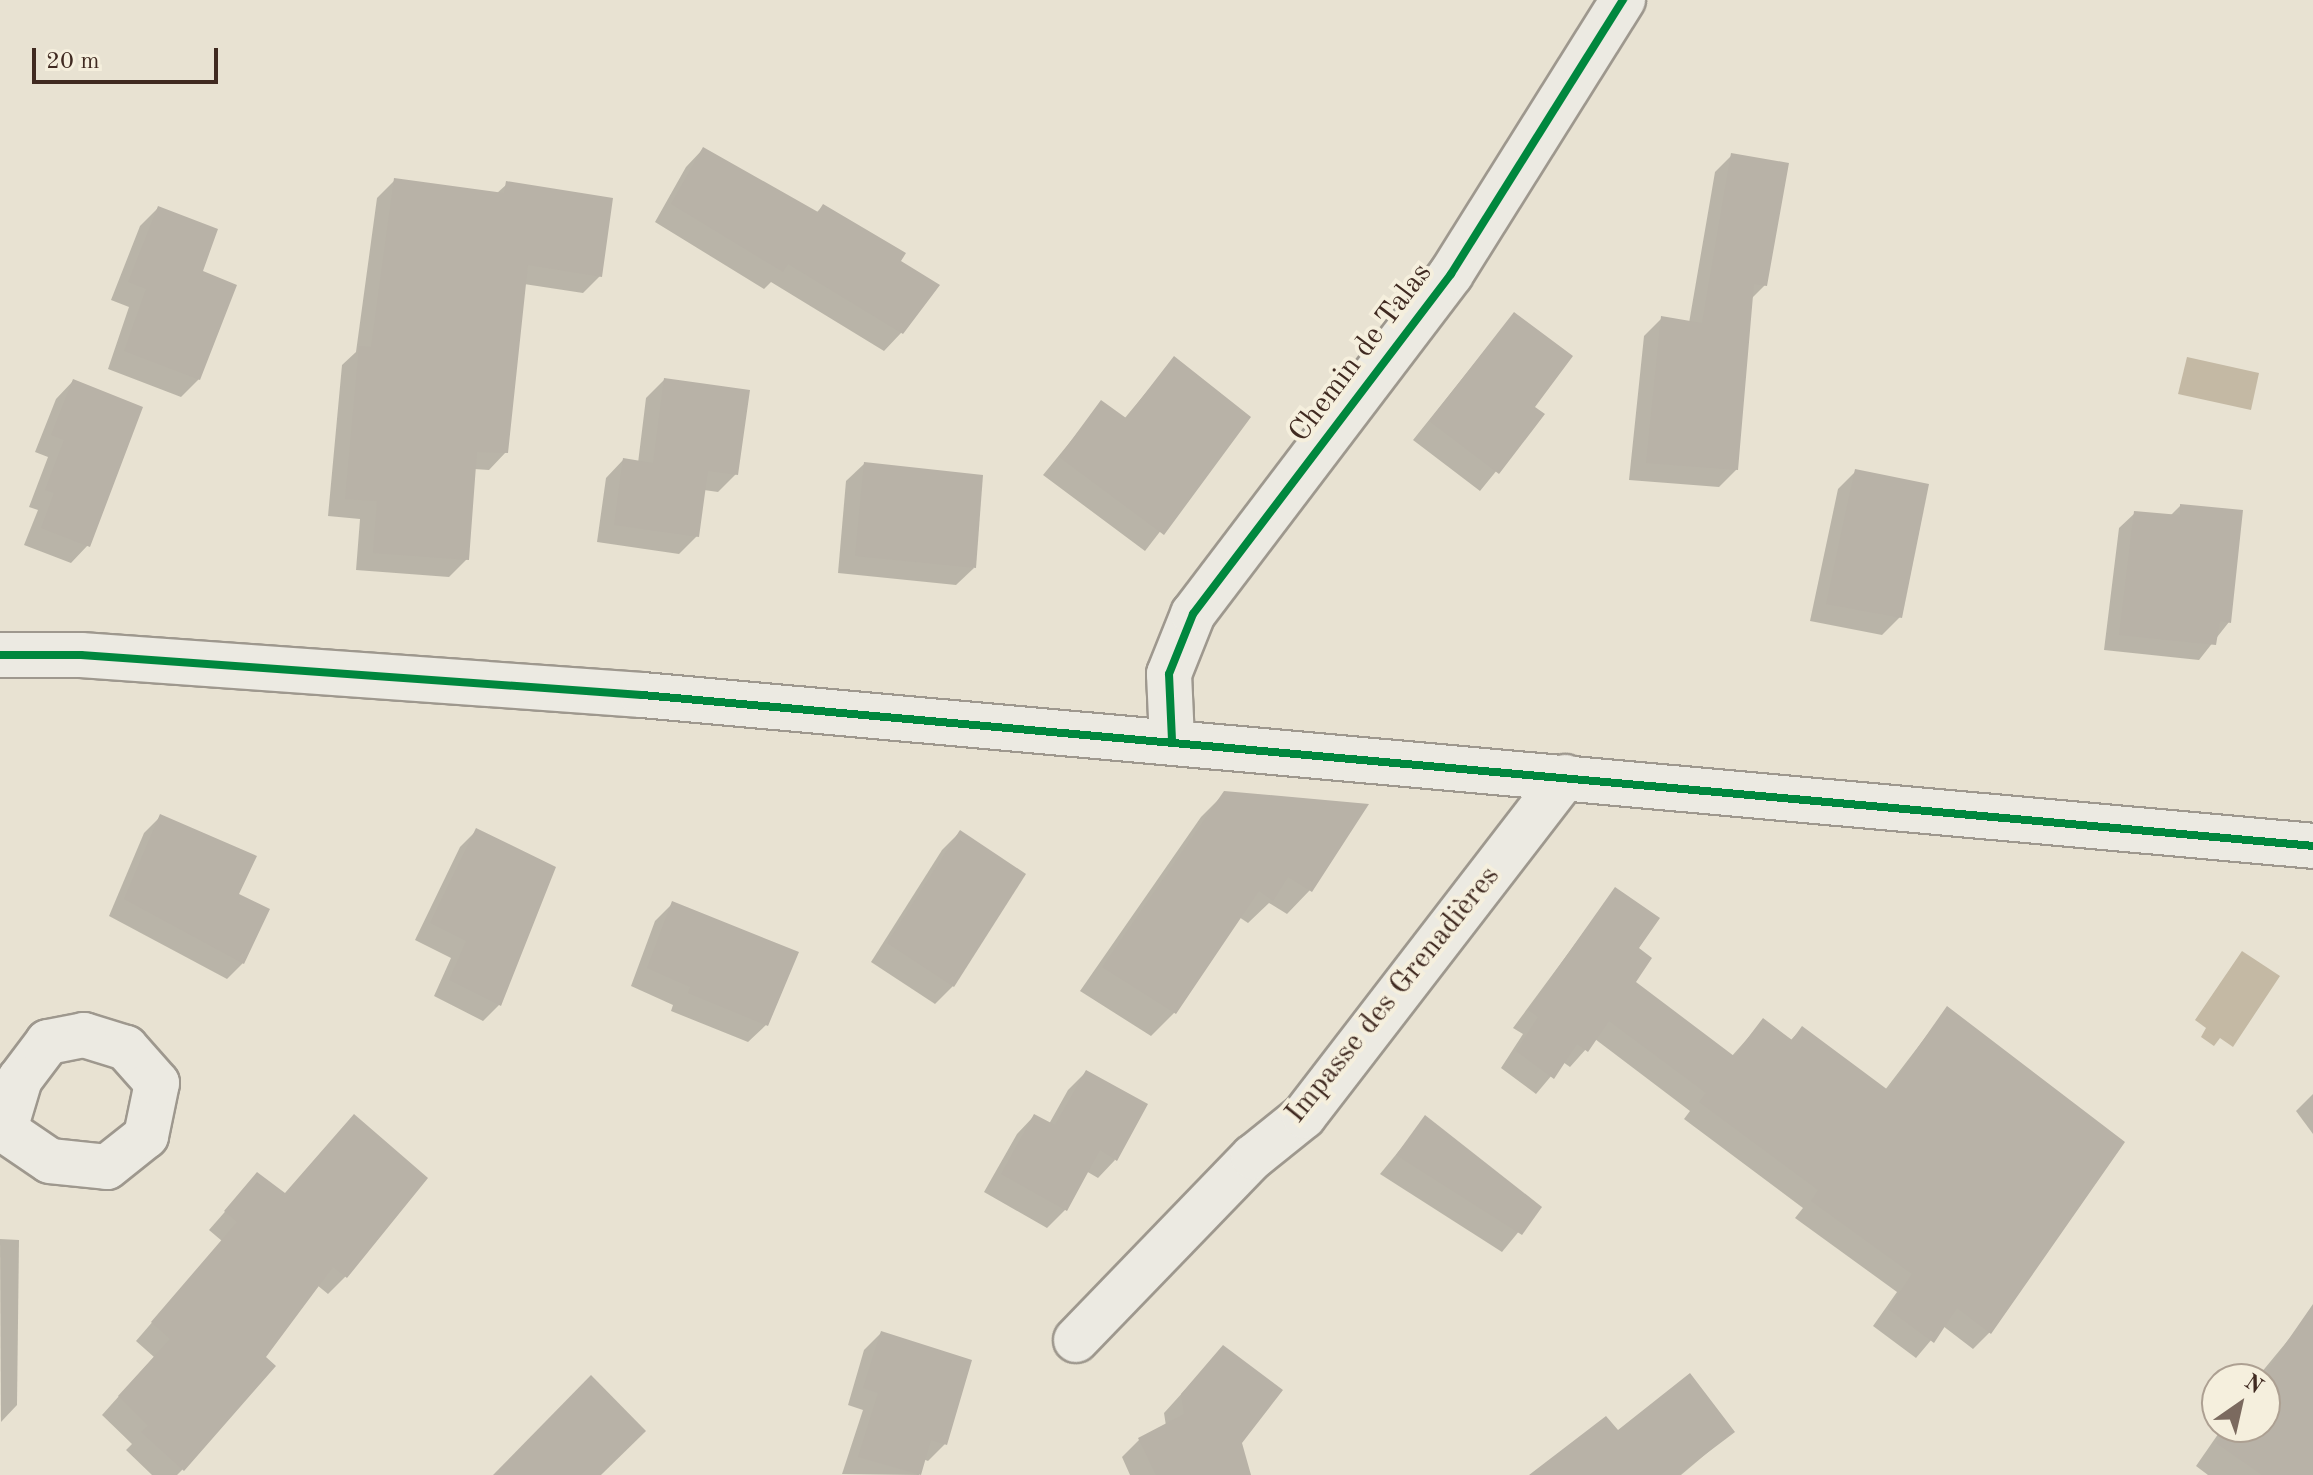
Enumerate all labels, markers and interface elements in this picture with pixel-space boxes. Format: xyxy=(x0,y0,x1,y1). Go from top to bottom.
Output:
scale bar xyxy=(36,32,222,82)
text: 20 m xyxy=(46,50,100,74)
street label: Chemin de Talas xyxy=(1282,256,1440,450)
street label: Impasse des Grenadières xyxy=(1278,859,1508,1131)
north arrow xyxy=(2201,1363,2281,1443)
text: N xyxy=(2240,1371,2266,1399)

